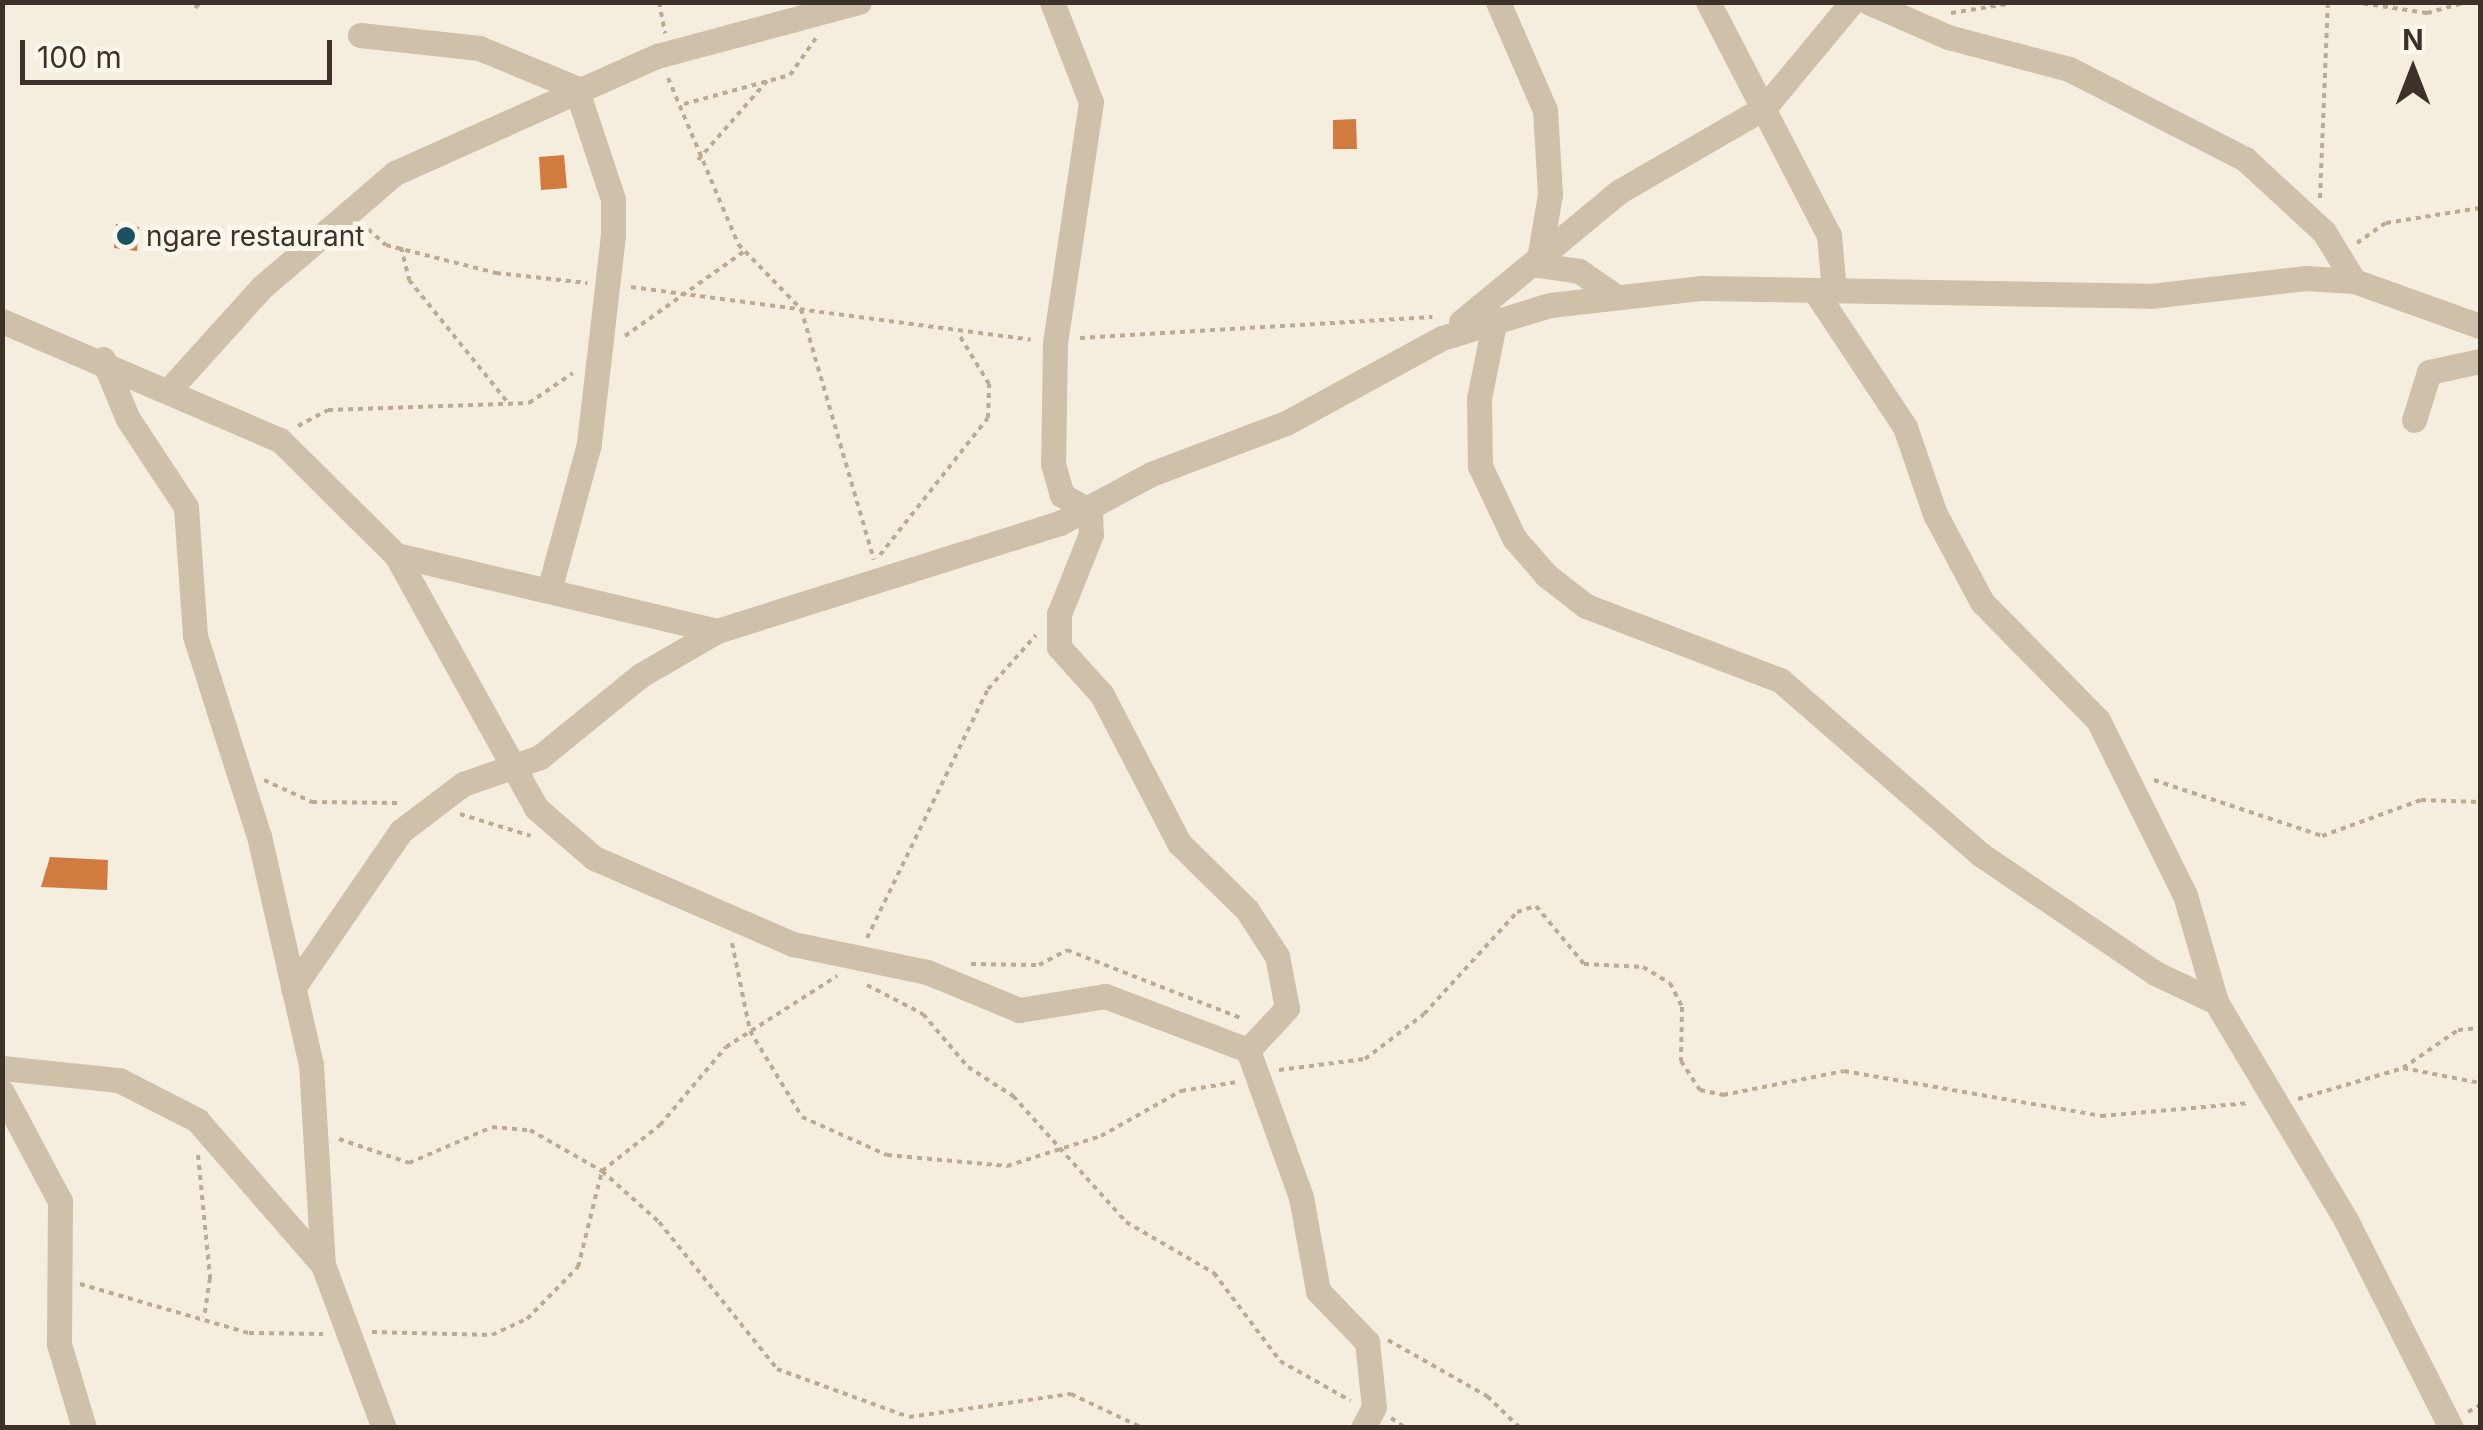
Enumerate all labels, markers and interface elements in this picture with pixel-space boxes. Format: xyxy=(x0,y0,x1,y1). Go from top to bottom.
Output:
scale bar xyxy=(25,20,338,82)
north arrow xyxy=(2363,20,2463,120)
text: N xyxy=(2402,23,2424,57)
text: 100 m xyxy=(37,39,122,75)
place label: ngare restaurant xyxy=(146,219,364,253)
marker: ngare restaurant xyxy=(115,225,137,247)

